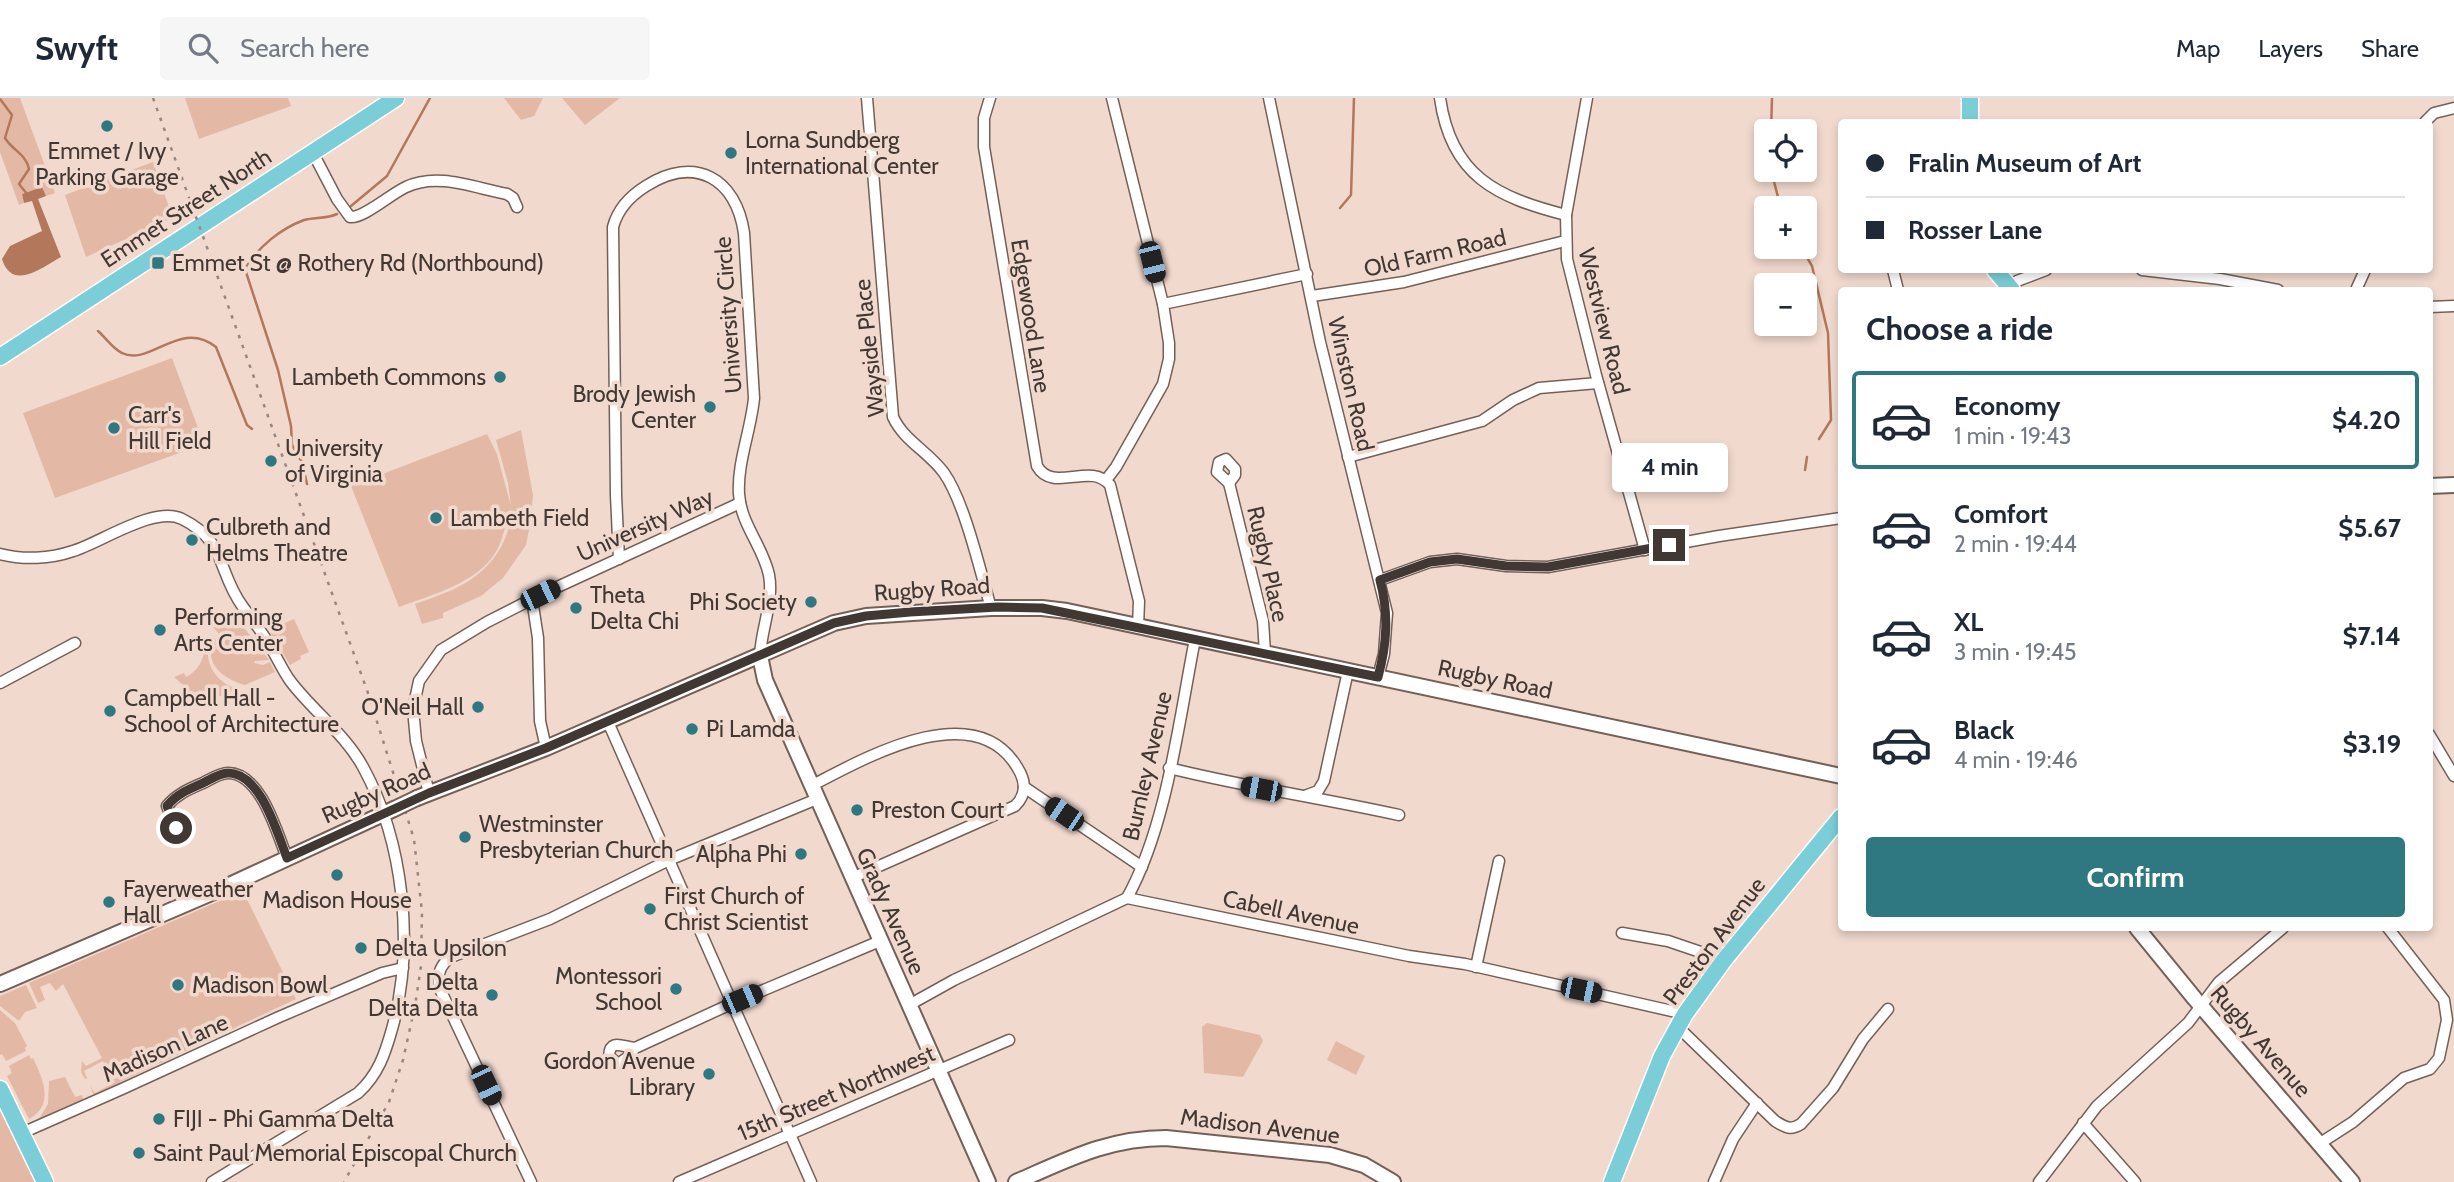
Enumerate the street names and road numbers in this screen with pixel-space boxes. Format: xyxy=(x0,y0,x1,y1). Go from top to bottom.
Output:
street label: Emmet Street North xyxy=(95,142,277,274)
street label: Old Farm Road xyxy=(1361,223,1509,283)
street label: University Circle xyxy=(709,235,747,394)
street label: Edgewood Lane xyxy=(1005,237,1057,395)
street label: Westview Road xyxy=(1572,245,1636,397)
street label: Wayside Place xyxy=(848,277,890,418)
street label: Winston Road xyxy=(1322,314,1380,454)
street label: University Way xyxy=(573,482,718,568)
street label: Rugby Place xyxy=(1241,503,1295,625)
street label: Rugby Road xyxy=(873,571,991,607)
street label: Rugby Road xyxy=(1435,653,1555,705)
street label: Burnley Avenue xyxy=(1116,688,1178,843)
street label: Rugby Road xyxy=(317,757,435,829)
street label: Grady Avenue xyxy=(851,843,932,979)
street label: Preston Avenue xyxy=(1657,871,1771,1010)
street label: Cabell Avenue xyxy=(1220,884,1362,940)
street label: Rugby Avenue xyxy=(2205,979,2317,1103)
street label: Madison Lane xyxy=(98,1008,232,1088)
street label: 15th Street Northwest xyxy=(733,1039,939,1147)
street label: Madison Avenue xyxy=(1179,1102,1342,1150)

